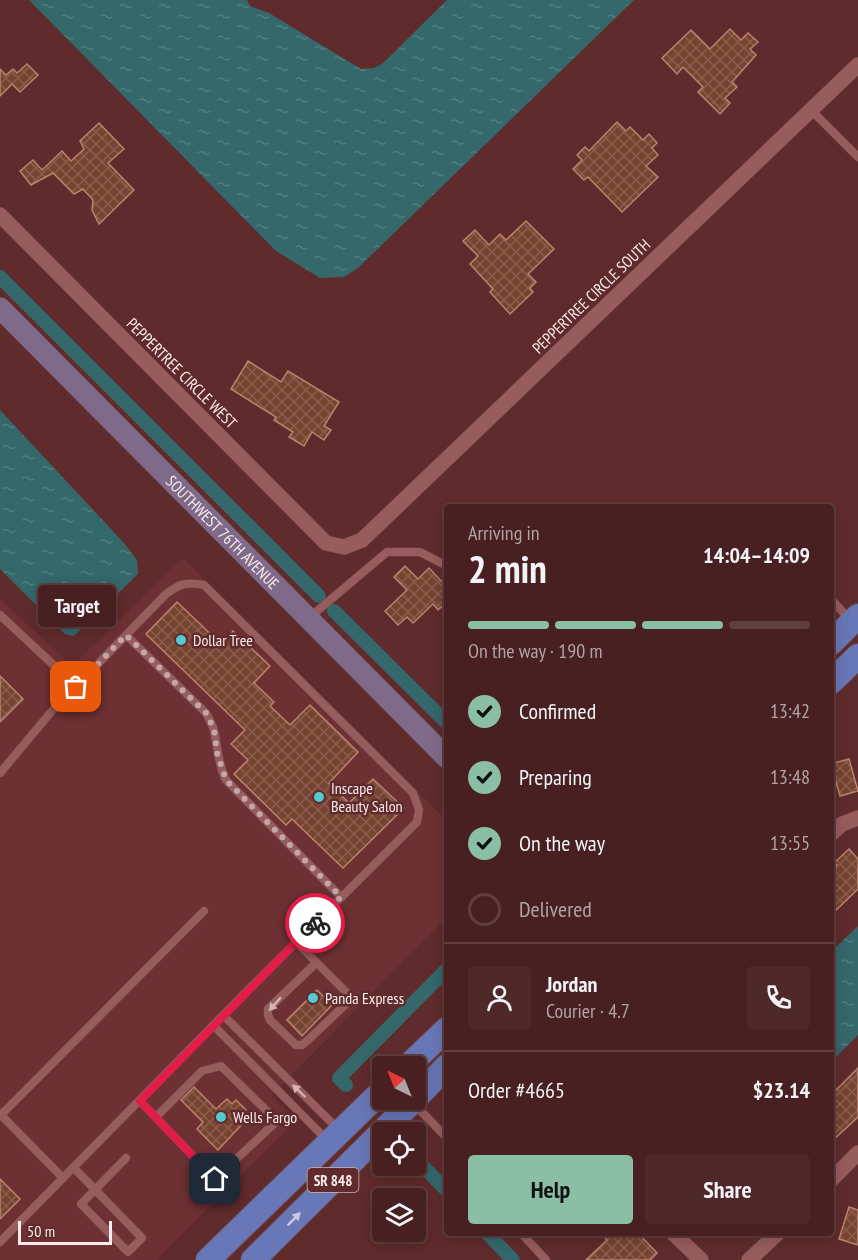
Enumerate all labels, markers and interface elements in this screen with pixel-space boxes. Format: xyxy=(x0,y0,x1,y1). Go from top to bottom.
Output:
street label: PEPPERTREE CIRCLE SOUTH xyxy=(528,234,654,358)
street label: PEPPERTREE CIRCLE WEST xyxy=(123,314,241,432)
street label: SOUTHWEST 76TH AVENUE xyxy=(162,471,284,593)
text: Arriving in xyxy=(468,520,540,546)
text: 14:04–14:09 xyxy=(703,541,810,569)
text: 2 min xyxy=(468,543,547,594)
callout: Target xyxy=(37,585,115,627)
text: Target xyxy=(54,593,100,619)
place label: Dollar Tree xyxy=(193,630,253,650)
marker: Dollar Tree xyxy=(174,633,188,647)
text: On the way · 190 m xyxy=(468,638,603,664)
pin xyxy=(50,661,101,712)
icon: bag xyxy=(59,670,92,703)
icon: check xyxy=(468,695,501,728)
text: Confirmed xyxy=(519,697,596,725)
text: 13:42 xyxy=(770,698,810,724)
icon: check xyxy=(468,761,501,794)
text: Preparing xyxy=(519,763,592,791)
text: 13:48 xyxy=(770,764,810,790)
place label: Inscape Beauty Salon xyxy=(331,778,403,816)
marker: Inscape Beauty Salon xyxy=(312,790,326,804)
icon: check xyxy=(468,827,501,860)
text: On the way xyxy=(519,829,605,857)
text: 13:55 xyxy=(770,830,810,856)
courier xyxy=(285,893,345,953)
text: Delivered xyxy=(519,895,592,923)
icon: bike xyxy=(299,907,332,940)
button: person xyxy=(468,966,531,1029)
button: phone xyxy=(747,966,810,1029)
text: Jordan xyxy=(546,970,597,998)
place label: Panda Express xyxy=(325,988,404,1008)
marker: Panda Express xyxy=(306,991,320,1005)
one-way arrow xyxy=(268,996,282,1011)
text: Courier · 4.7 xyxy=(546,998,630,1024)
north arrow xyxy=(372,1056,426,1110)
map controls xyxy=(372,1056,426,1242)
text: Order #4665 xyxy=(468,1076,565,1104)
text: $23.14 xyxy=(753,1076,810,1104)
one-way arrow xyxy=(293,1084,307,1098)
place label: Wells Fargo xyxy=(233,1107,297,1127)
marker: Wells Fargo xyxy=(214,1110,228,1124)
button: locate xyxy=(372,1122,426,1176)
pin xyxy=(189,1153,240,1204)
button: Help xyxy=(468,1155,633,1224)
button: Share xyxy=(645,1155,810,1224)
icon: home xyxy=(198,1162,231,1195)
road number: SR 848 xyxy=(308,1168,358,1192)
button: layers xyxy=(372,1188,426,1242)
one-way arrow xyxy=(287,1212,301,1226)
scale bar xyxy=(18,1218,112,1246)
text: 50 m xyxy=(27,1221,55,1241)

